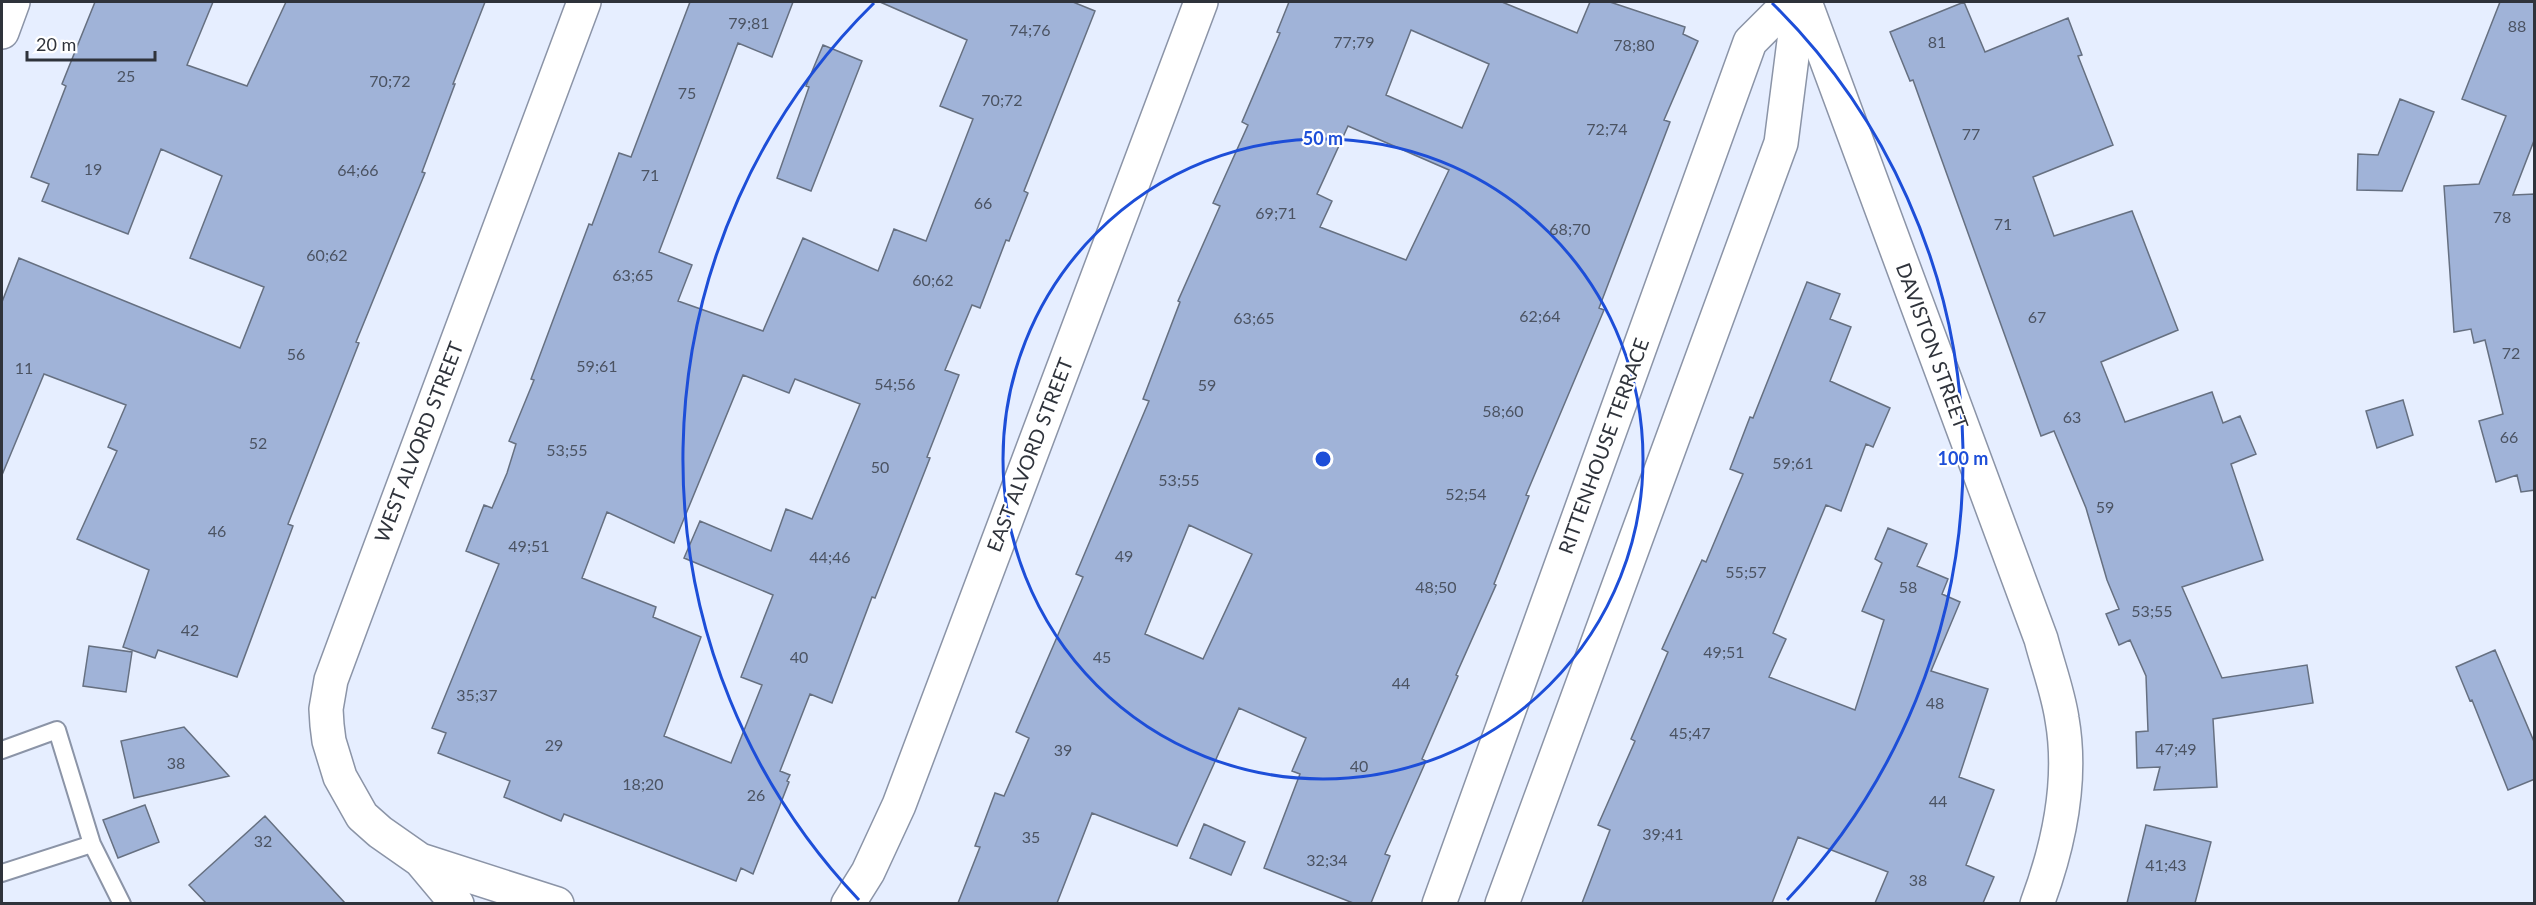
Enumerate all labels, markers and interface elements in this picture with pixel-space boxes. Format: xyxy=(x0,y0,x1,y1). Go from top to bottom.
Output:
house number: 79;81 xyxy=(728,13,770,32)
house number: 88 xyxy=(2508,16,2526,35)
house number: 74;76 xyxy=(1009,20,1051,39)
scale bar xyxy=(27,24,154,62)
house number: 77;79 xyxy=(1333,32,1375,51)
house number: 81 xyxy=(1928,32,1946,51)
text: 20 m xyxy=(36,33,76,55)
house number: 78;80 xyxy=(1613,35,1655,54)
house number: 25 xyxy=(117,66,135,85)
house number: 70;72 xyxy=(369,71,411,90)
house number: 75 xyxy=(678,83,696,102)
house number: 70;72 xyxy=(981,90,1023,109)
house number: 72;74 xyxy=(1586,119,1628,138)
house number: 77 xyxy=(1962,124,1980,143)
text: 50 m xyxy=(1303,127,1343,149)
house number: 19 xyxy=(84,159,102,178)
house number: 64;66 xyxy=(337,160,379,179)
house number: 71 xyxy=(641,165,659,184)
house number: 66 xyxy=(974,193,992,212)
house number: 69;71 xyxy=(1255,203,1297,222)
house number: 78 xyxy=(2493,207,2511,226)
house number: 71 xyxy=(1994,214,2012,233)
house number: 68;70 xyxy=(1549,219,1591,238)
house number: 60;62 xyxy=(306,245,348,264)
street label: DAVISTON STREET xyxy=(1892,259,1974,432)
house number: 63;65 xyxy=(612,265,654,284)
house number: 60;62 xyxy=(912,270,954,289)
house number: 62;64 xyxy=(1519,306,1561,325)
house number: 67 xyxy=(2028,307,2046,326)
house number: 63;65 xyxy=(1233,308,1275,327)
street label: RITTENHOUSE TERRACE xyxy=(1553,334,1653,557)
street label: WEST ALVORD STREET xyxy=(369,338,467,545)
house number: 72 xyxy=(2502,343,2520,362)
house number: 56 xyxy=(287,344,305,363)
street label: EAST ALVORD STREET xyxy=(981,354,1077,555)
house number: 59;61 xyxy=(576,356,618,375)
house number: 11 xyxy=(15,358,33,377)
house number: 54;56 xyxy=(874,374,916,393)
house number: 59 xyxy=(1198,375,1216,394)
house number: 58;60 xyxy=(1482,401,1524,420)
house number: 63 xyxy=(2063,407,2081,426)
house number: 66 xyxy=(2500,427,2518,446)
house number: 52 xyxy=(249,433,267,452)
house number: 53;55 xyxy=(546,440,588,459)
text: 100 m xyxy=(1938,447,1988,469)
centre of rings xyxy=(1313,449,1333,469)
house number: 59;61 xyxy=(1772,453,1814,472)
house number: 50 xyxy=(871,457,889,476)
house number: 53;55 xyxy=(1158,470,1200,489)
house number: 52;54 xyxy=(1445,484,1487,503)
house number: 59 xyxy=(2096,497,2114,516)
house number: 46 xyxy=(208,521,226,540)
house number: 49;51 xyxy=(508,536,550,555)
house number: 49 xyxy=(1115,546,1133,565)
house number: 44;46 xyxy=(809,547,851,566)
house number: 55;57 xyxy=(1725,562,1767,581)
house number: 48;50 xyxy=(1415,577,1457,596)
house number: 58 xyxy=(1899,577,1917,596)
house number: 53;55 xyxy=(2131,601,2173,620)
house number: 42 xyxy=(181,620,199,639)
house number: 49;51 xyxy=(1703,642,1745,661)
house number: 40 xyxy=(790,647,808,666)
house number: 45 xyxy=(1093,647,1111,666)
house number: 44 xyxy=(1392,673,1410,692)
house number: 35;37 xyxy=(456,685,498,704)
house number: 48 xyxy=(1926,693,1944,712)
house number: 45;47 xyxy=(1669,723,1711,742)
house number: 29 xyxy=(545,735,563,754)
house number: 47;49 xyxy=(2155,739,2197,758)
house number: 39 xyxy=(1054,740,1072,759)
house number: 38 xyxy=(167,753,185,772)
house number: 40 xyxy=(1350,756,1368,775)
house number: 18;20 xyxy=(622,774,664,793)
house number: 26 xyxy=(747,785,765,804)
house number: 44 xyxy=(1929,791,1947,810)
house number: 39;41 xyxy=(1642,824,1684,843)
house number: 35 xyxy=(1022,827,1040,846)
house number: 32 xyxy=(254,831,272,850)
house number: 32;34 xyxy=(1306,850,1348,869)
house number: 41;43 xyxy=(2145,855,2187,874)
house number: 38 xyxy=(1909,870,1927,889)

